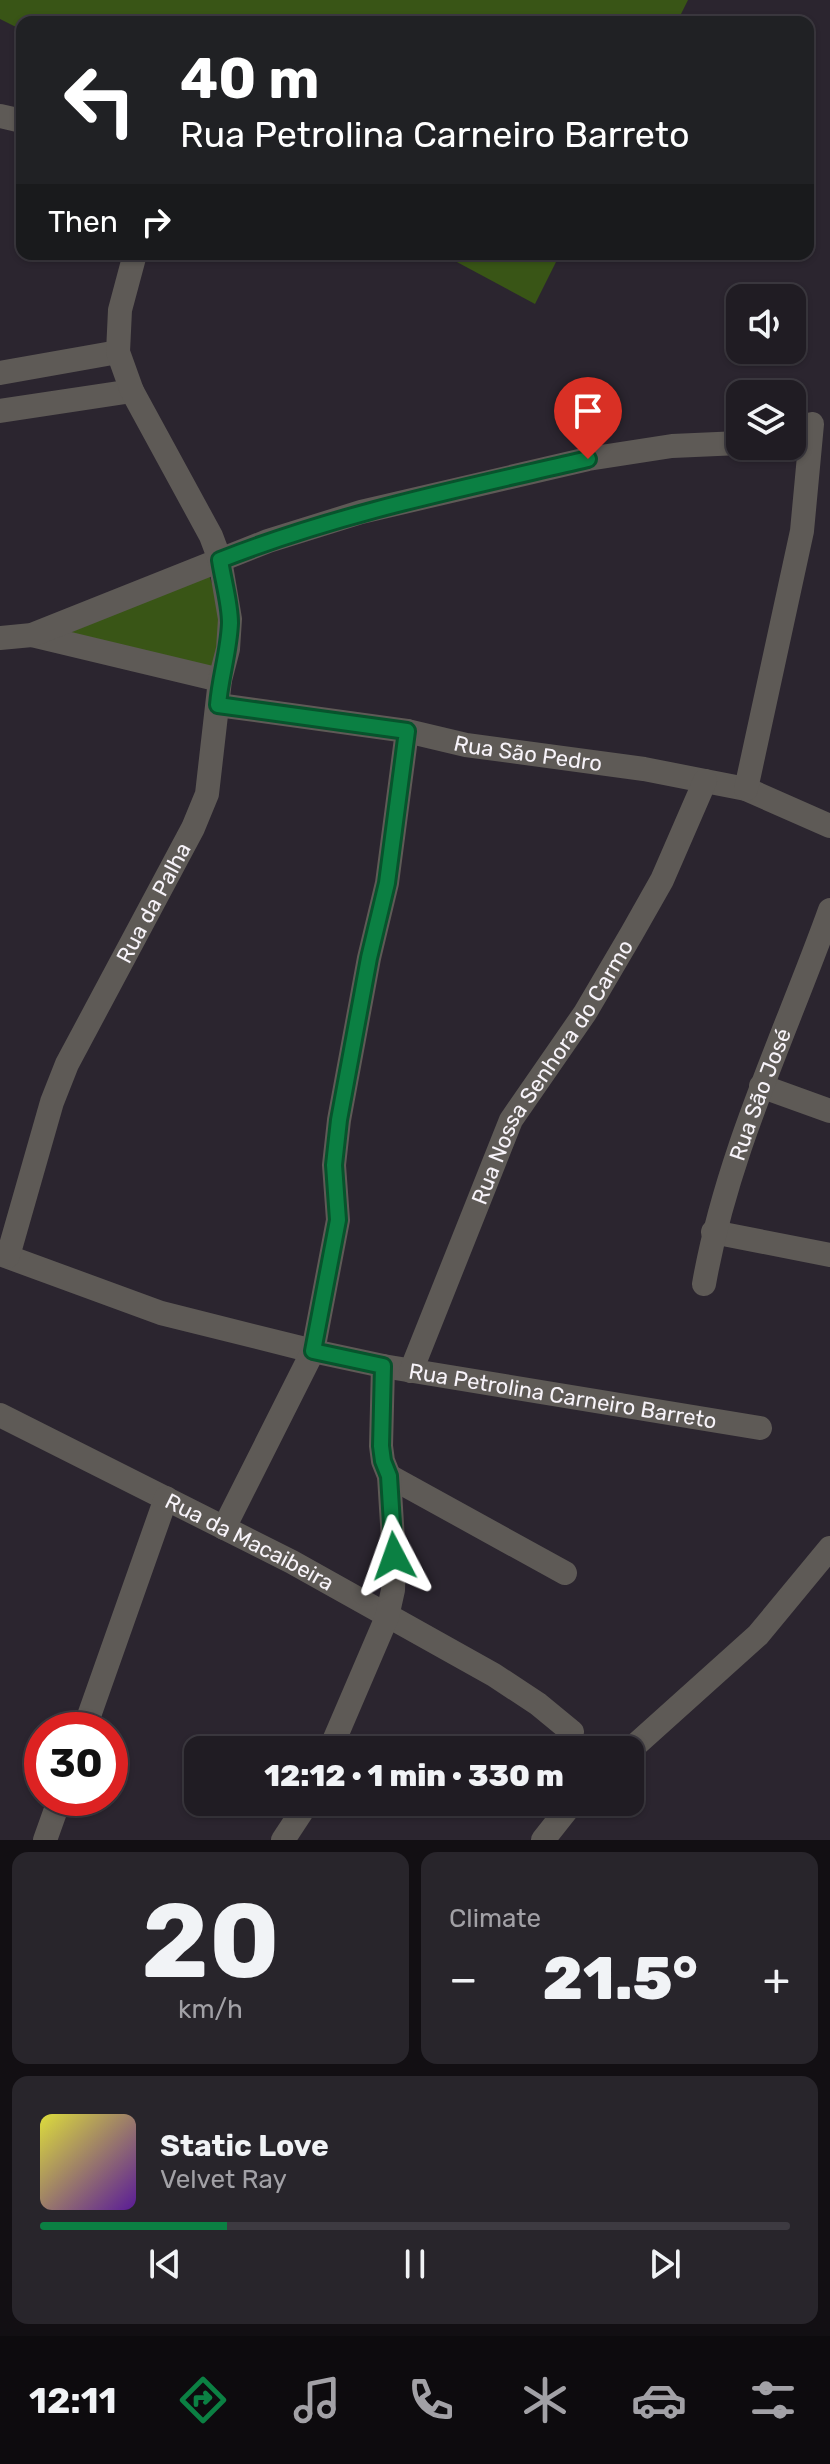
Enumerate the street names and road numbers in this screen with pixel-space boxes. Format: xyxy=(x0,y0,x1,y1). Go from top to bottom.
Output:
street label: Rua São Pedro xyxy=(451,730,604,777)
street label: Rua da Palha xyxy=(110,838,197,968)
street label: Rua Nossa Senhora do Carmo xyxy=(466,935,639,1208)
street label: Rua São José xyxy=(724,1024,797,1164)
street label: Rua Petrolina Carneiro Barreto xyxy=(407,1357,719,1435)
street label: Rua da Macaibeira xyxy=(161,1487,339,1597)

